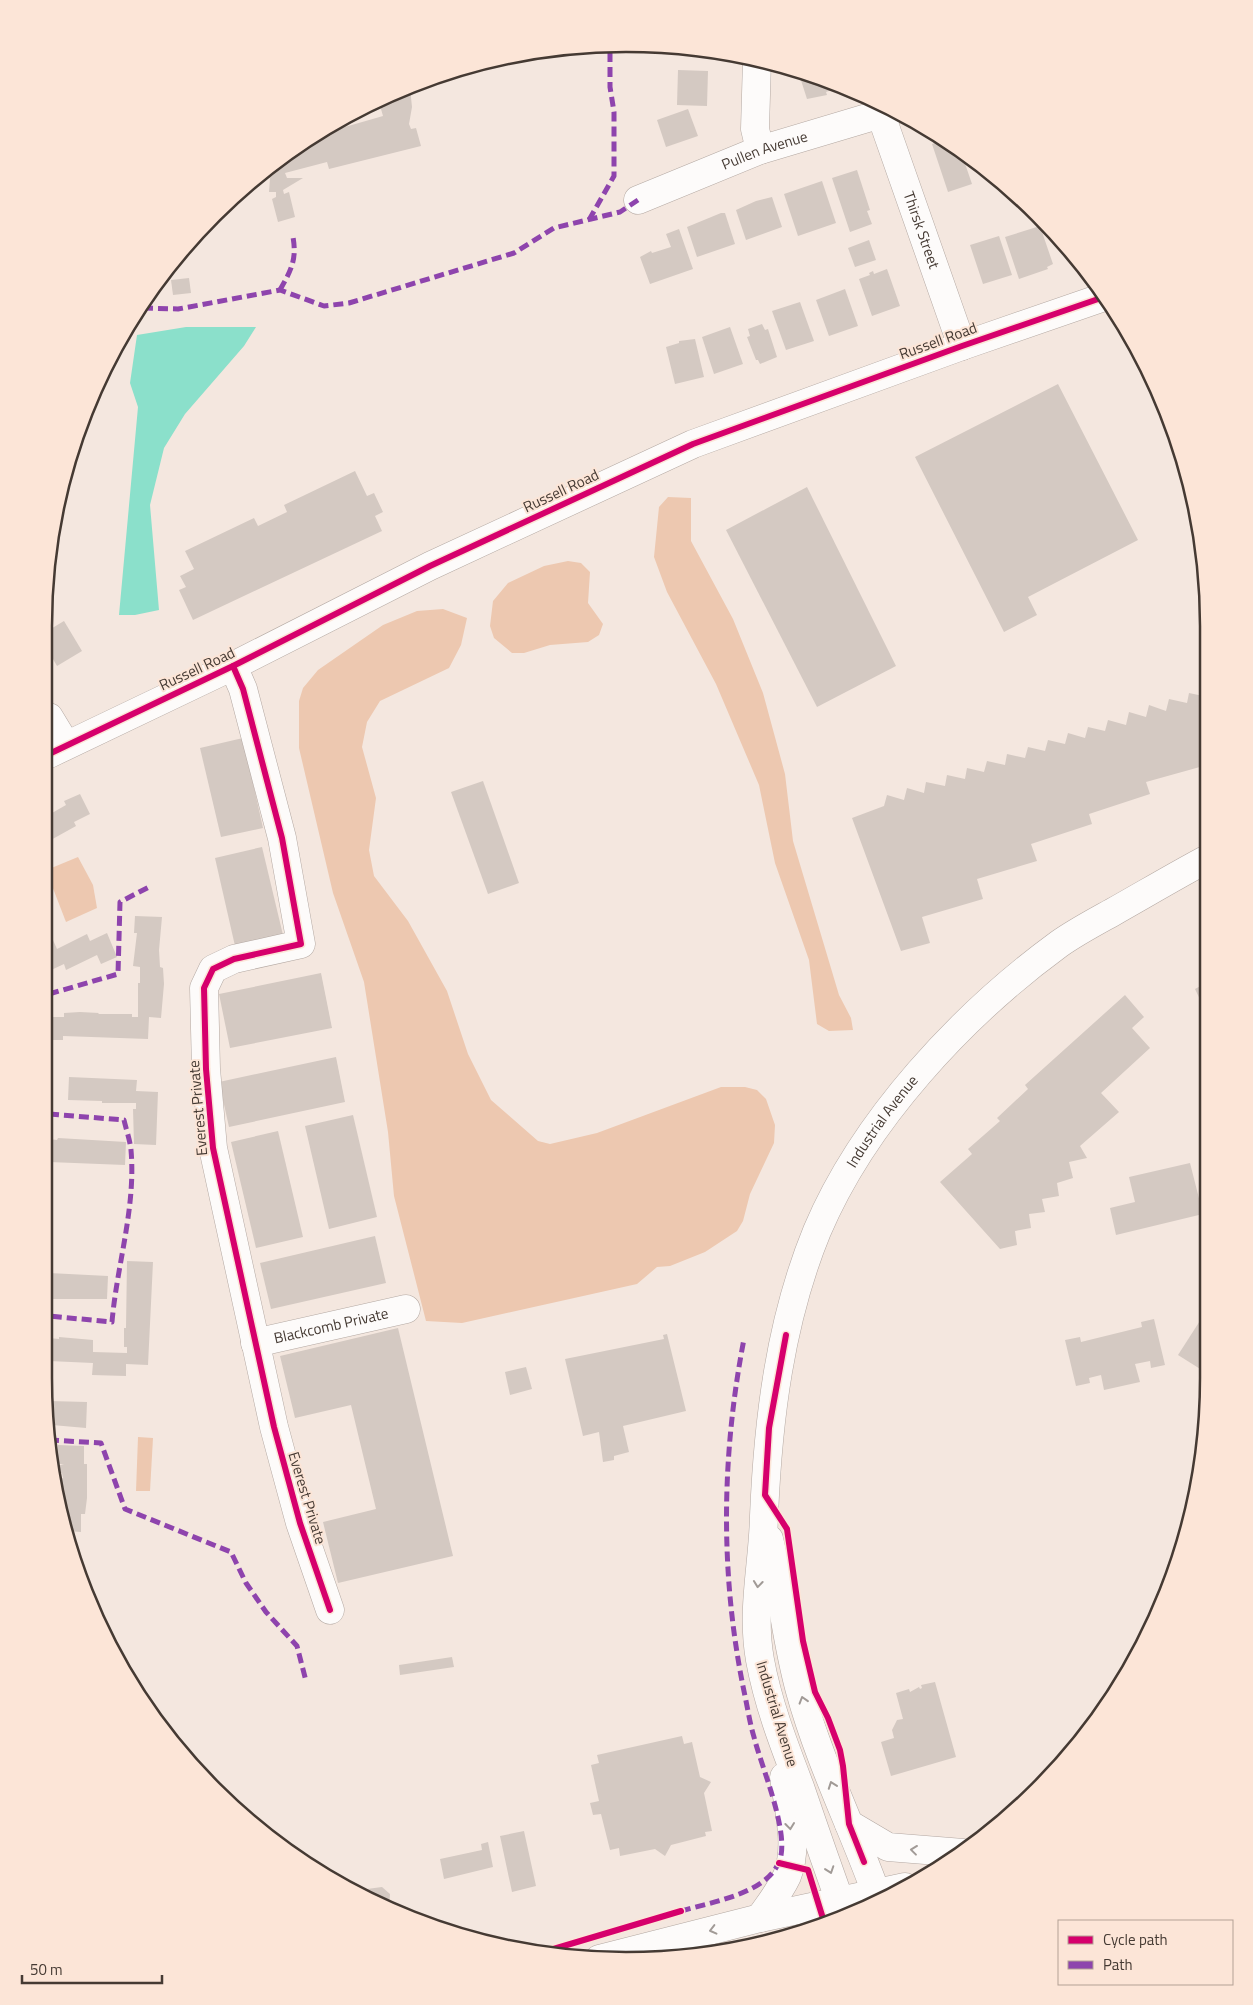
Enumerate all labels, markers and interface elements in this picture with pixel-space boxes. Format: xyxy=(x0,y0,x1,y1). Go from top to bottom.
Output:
street label: Pullen Avenue xyxy=(718,124,810,176)
street label: Thirsk Street xyxy=(898,188,946,273)
street label: Russell Road xyxy=(896,316,980,365)
street label: Russell Road xyxy=(519,463,603,518)
street label: Russell Road xyxy=(155,641,239,696)
street label: Everest Private xyxy=(182,1059,213,1157)
street label: Industrial Avenue xyxy=(840,1070,923,1172)
street label: Blackcomb Private xyxy=(271,1301,390,1349)
street label: Everest Private xyxy=(282,1449,332,1547)
one-way arrow xyxy=(752,1580,763,1588)
street label: Industrial Avenue xyxy=(750,1658,804,1770)
one-way arrow xyxy=(798,1696,808,1704)
one-way arrow xyxy=(828,1782,838,1790)
one-way arrow xyxy=(784,1822,795,1830)
one-way arrow xyxy=(910,1845,918,1856)
one-way arrow xyxy=(824,1865,834,1874)
legend xyxy=(1058,1920,1233,1985)
one-way arrow xyxy=(708,1924,717,1935)
text: Cycle path xyxy=(1103,1928,1168,1951)
scale bar xyxy=(22,1952,162,1984)
text: Path xyxy=(1103,1953,1133,1976)
text: 50 m xyxy=(30,1958,63,1981)

